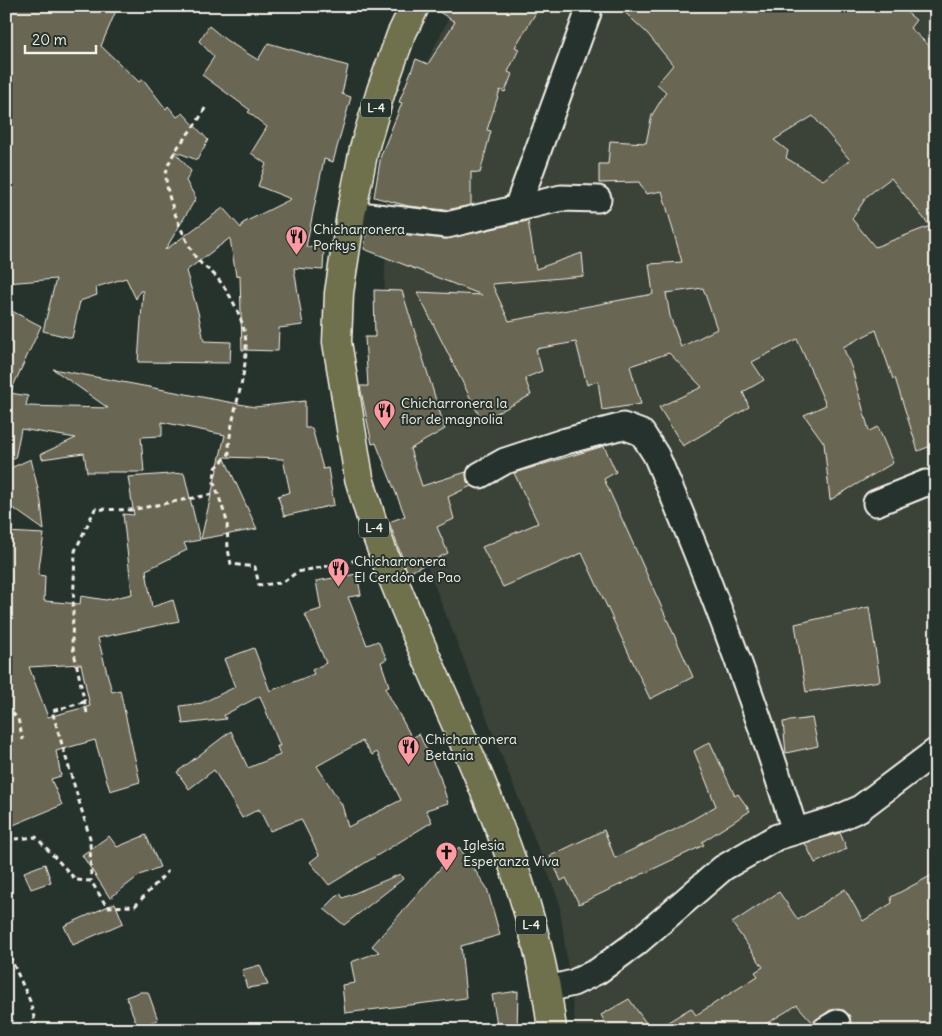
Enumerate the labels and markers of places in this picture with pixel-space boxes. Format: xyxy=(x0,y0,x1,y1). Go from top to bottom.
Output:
place label: Chicharronera Porkys xyxy=(313,220,405,254)
restaurant icon: Chicharronera Porkys xyxy=(285,225,309,256)
place label: Chicharronera la flor de magnolia xyxy=(401,394,507,428)
restaurant icon: Chicharronera la flor de magnolia xyxy=(373,399,397,430)
place label: Chicharronera El Cerdón de Pao xyxy=(354,552,461,586)
restaurant icon: Chicharronera El Cerdón de Pao xyxy=(326,557,350,588)
place label: Chicharronera Betania xyxy=(425,730,517,764)
restaurant icon: Chicharronera Betania xyxy=(397,735,421,766)
place label: Iglesia Esperanza Viva xyxy=(463,836,559,870)
church icon: Iglesia Esperanza Viva xyxy=(435,841,459,872)

